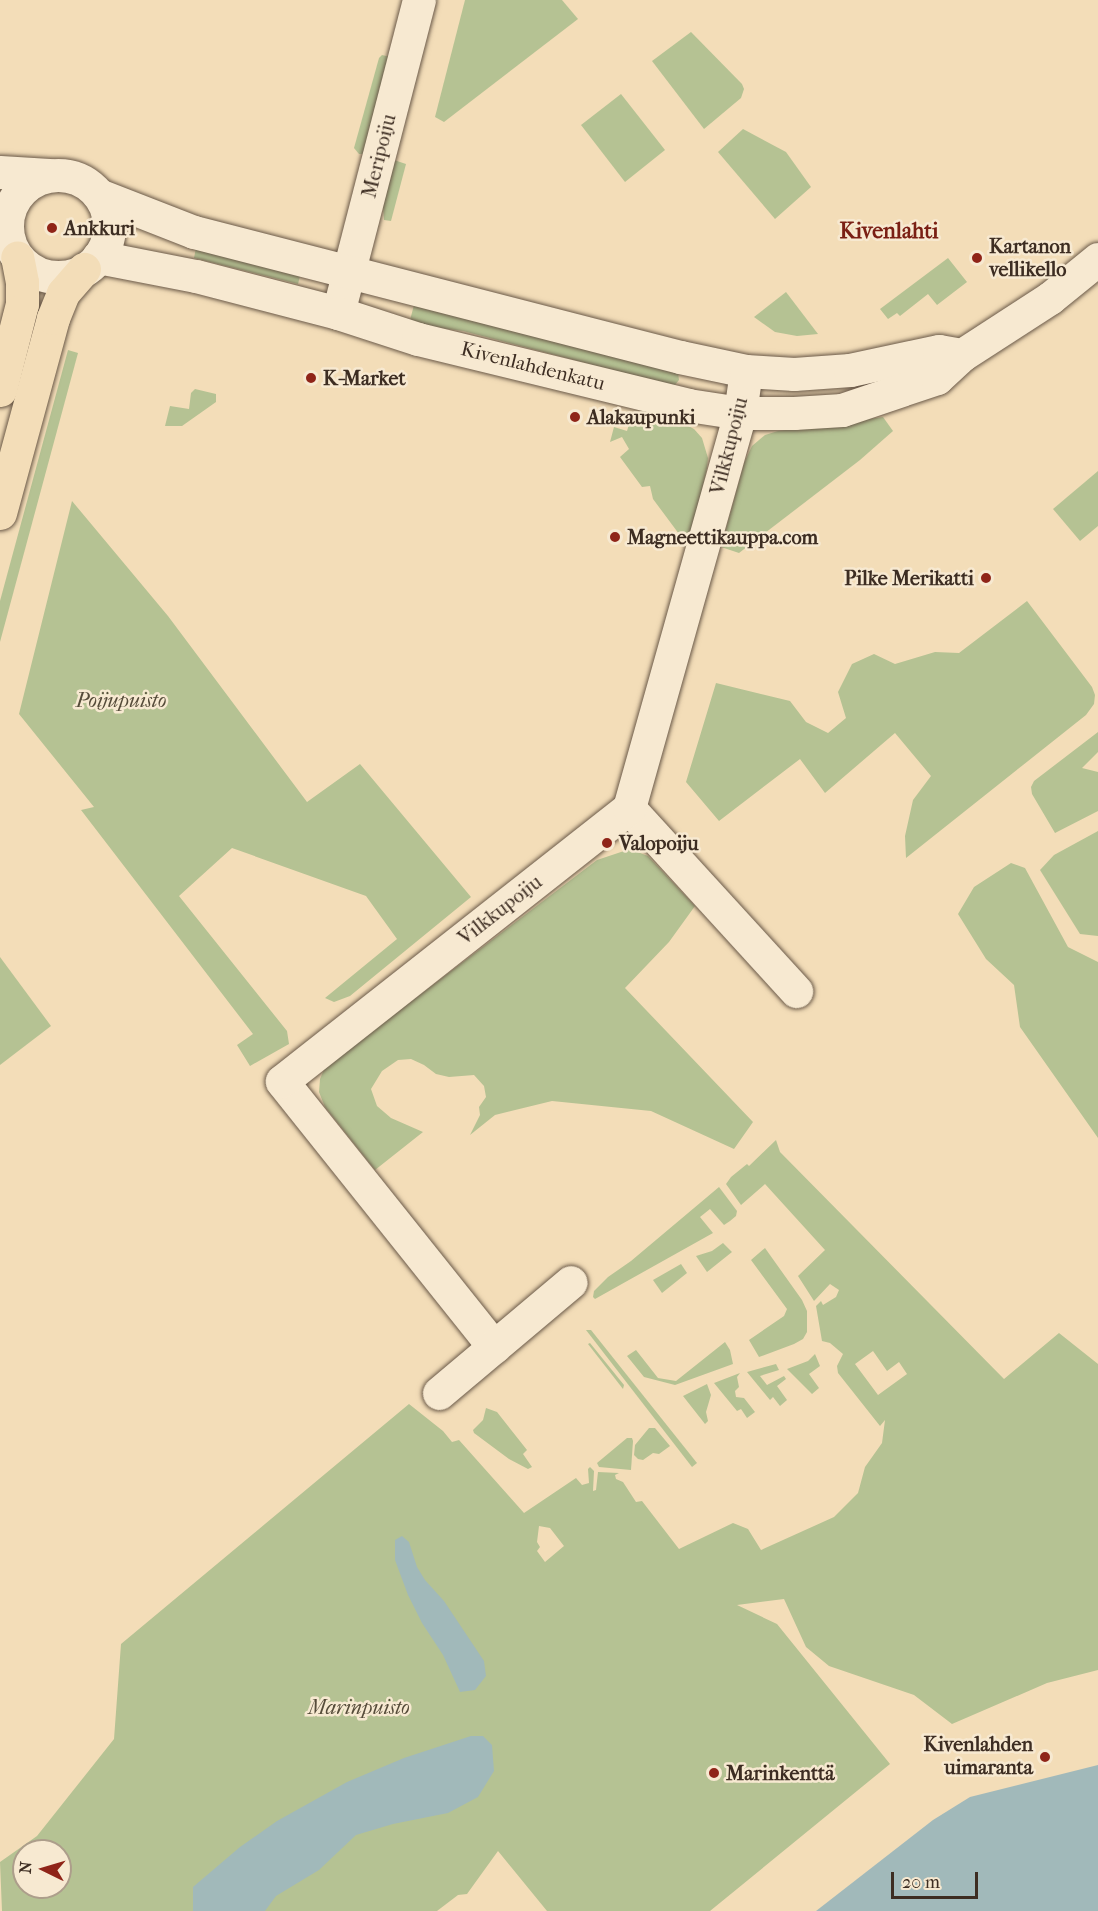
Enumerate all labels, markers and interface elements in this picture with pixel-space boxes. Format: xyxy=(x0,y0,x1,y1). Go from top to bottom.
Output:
street label: Meripoiju xyxy=(357,112,401,200)
place label: Ankkuri xyxy=(64,216,135,240)
district label: Kivenlahti xyxy=(839,219,939,245)
marker: Ankkuri xyxy=(45,221,59,235)
place label: Kartanon vellikello xyxy=(989,234,1071,281)
marker: Kartanon vellikello xyxy=(970,251,984,265)
street label: Kivenlahdenkatu xyxy=(459,337,607,395)
place label: K-Market xyxy=(323,366,406,390)
marker: K-Market xyxy=(304,371,318,385)
street label: Vilkkupoiju xyxy=(705,395,753,497)
place label: Alakaupunki xyxy=(587,405,695,429)
marker: Alakaupunki xyxy=(568,410,582,424)
place label: Magneettikauppa.com xyxy=(627,525,818,549)
marker: Magneettikauppa.com xyxy=(608,530,622,544)
place label: Pilke Merikatti xyxy=(844,566,974,590)
marker: Pilke Merikatti xyxy=(979,571,993,585)
park label: Poijupuisto xyxy=(76,688,166,712)
place label: Valopoiju xyxy=(619,831,699,855)
marker: Valopoiju xyxy=(600,836,614,850)
street label: Vilkkupoiju xyxy=(453,870,547,950)
park label: Marinpuisto xyxy=(308,1695,410,1719)
place label: Kivenlahden uimaranta xyxy=(923,1733,1033,1780)
marker: Kivenlahden uimaranta xyxy=(1038,1750,1052,1764)
place label: Marinkenttä xyxy=(726,1761,834,1785)
marker: Marinkenttä xyxy=(707,1766,721,1780)
north arrow xyxy=(12,1839,72,1899)
scale bar xyxy=(894,1860,981,1898)
text: N xyxy=(16,1861,36,1874)
text: 20 m xyxy=(902,1872,940,1893)

